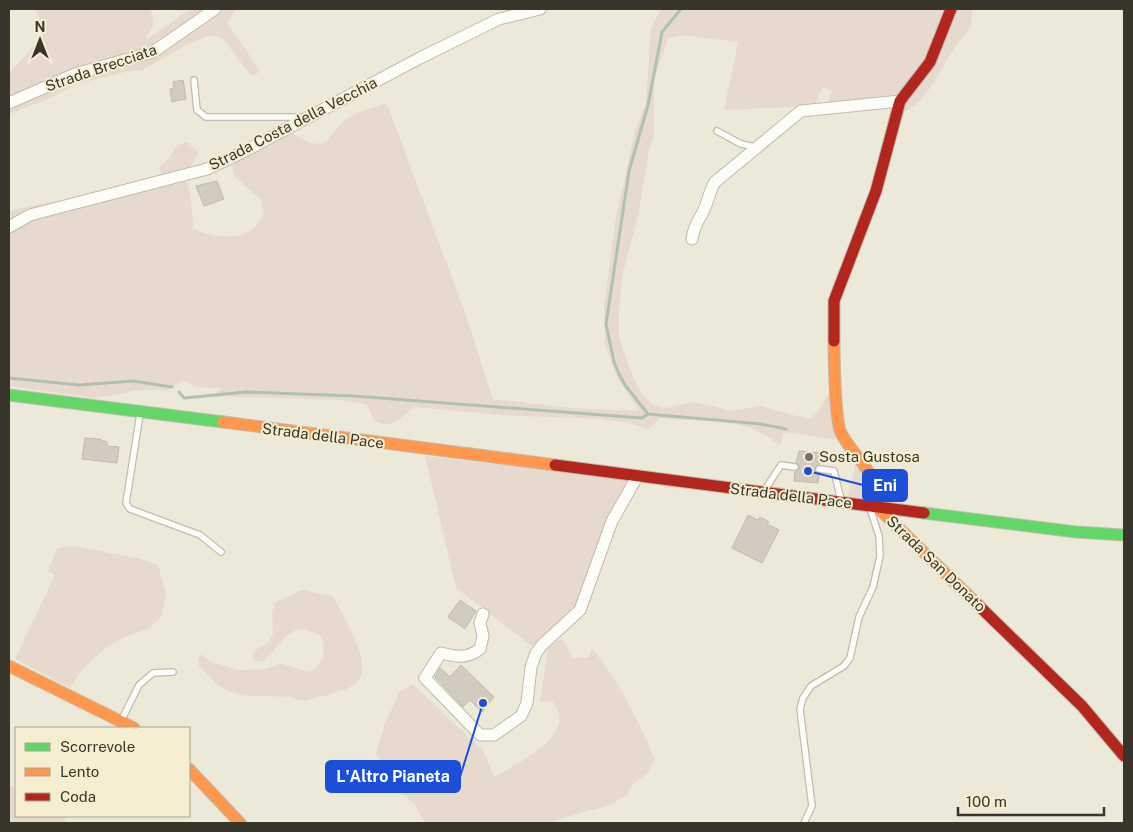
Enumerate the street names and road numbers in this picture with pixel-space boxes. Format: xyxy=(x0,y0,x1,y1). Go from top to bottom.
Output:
street label: Strada Brecciata xyxy=(43,41,159,95)
street label: Strada Costa della Vecchia xyxy=(206,74,380,173)
street label: Strada della Pace xyxy=(261,420,385,451)
street label: Strada della Pace xyxy=(729,480,853,511)
street label: Strada San Donato xyxy=(883,512,989,615)

